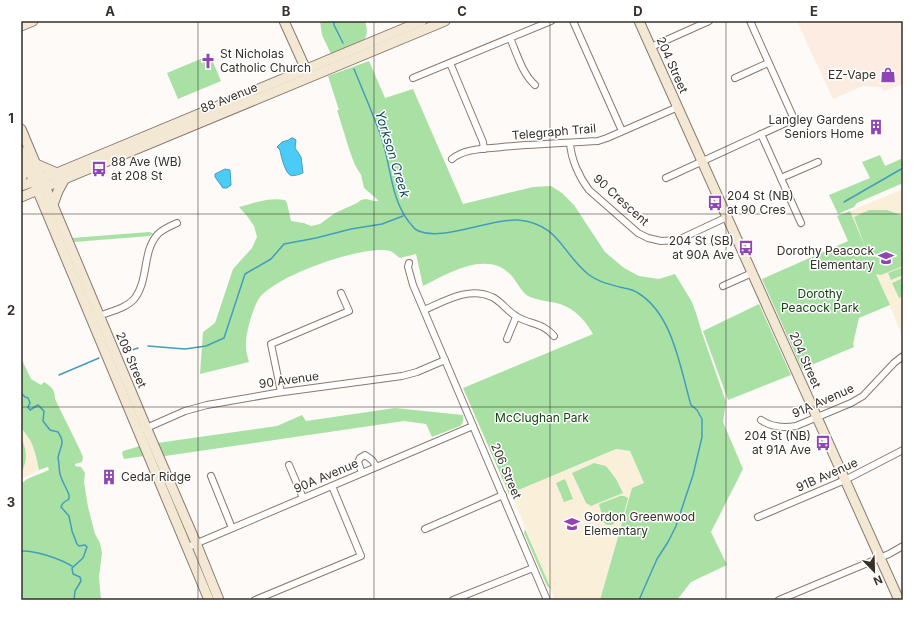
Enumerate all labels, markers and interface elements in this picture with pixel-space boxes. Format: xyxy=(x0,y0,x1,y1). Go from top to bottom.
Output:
text: A xyxy=(105,3,115,19)
text: B xyxy=(282,3,291,19)
text: C xyxy=(457,3,467,19)
text: D xyxy=(633,3,643,19)
text: E xyxy=(810,3,818,19)
street label: 204 Street xyxy=(653,34,692,95)
place label: St Nicholas Catholic Church xyxy=(220,46,311,75)
church icon: St Nicholas Catholic Church xyxy=(199,52,217,70)
shop icon: EZ-Vape xyxy=(879,66,897,84)
place label: EZ-Vape xyxy=(828,67,876,82)
street label: 88 Avenue xyxy=(198,79,260,116)
water label: Yorkson Creek xyxy=(372,109,414,200)
text: 1 xyxy=(8,110,14,126)
place label: Langley Gardens Seniors Home xyxy=(768,112,864,141)
building icon: Langley Gardens Seniors Home xyxy=(867,118,885,136)
street label: Telegraph Trail xyxy=(511,120,597,143)
place label: 88 Ave (WB) at 208 St xyxy=(111,154,182,183)
bus stop icon: 88 Ave (WB) at 208 St xyxy=(90,160,108,178)
street label: 90 Crescent xyxy=(590,171,652,229)
place label: 204 St (NB) at 90 Cres xyxy=(727,188,794,217)
bus stop icon: 204 St (NB) at 90 Cres xyxy=(706,194,724,212)
place label: 204 St (SB) at 90A Ave xyxy=(669,233,734,262)
bus stop icon: 204 St (SB) at 90A Ave xyxy=(737,239,755,257)
place label: Dorothy Peacock Elementary xyxy=(777,243,874,272)
school or university icon: Dorothy Peacock Elementary xyxy=(877,249,895,267)
park label: Dorothy Peacock Park xyxy=(781,286,859,315)
text: 2 xyxy=(7,302,15,318)
street label: 208 Street xyxy=(113,329,150,390)
street label: 204 Street xyxy=(786,329,825,390)
street label: 90 Avenue xyxy=(258,368,320,391)
street label: 91A Avenue xyxy=(790,380,856,421)
park label: McClughan Park xyxy=(495,410,589,425)
place label: 204 St (NB) at 91A Ave xyxy=(744,428,811,457)
bus stop icon: 204 St (NB) at 91A Ave xyxy=(814,434,832,452)
street label: 206 Street xyxy=(488,440,525,501)
street label: 91B Avenue xyxy=(794,454,860,495)
street label: 90A Avenue xyxy=(291,455,360,496)
building icon: Cedar Ridge xyxy=(100,468,118,486)
place label: Cedar Ridge xyxy=(121,469,191,484)
text: 3 xyxy=(7,494,15,510)
place label: Gordon Greenwood Elementary xyxy=(584,509,695,538)
school or university icon: Gordon Greenwood Elementary xyxy=(563,515,581,533)
north arrow xyxy=(854,551,894,591)
text: N xyxy=(871,572,885,588)

